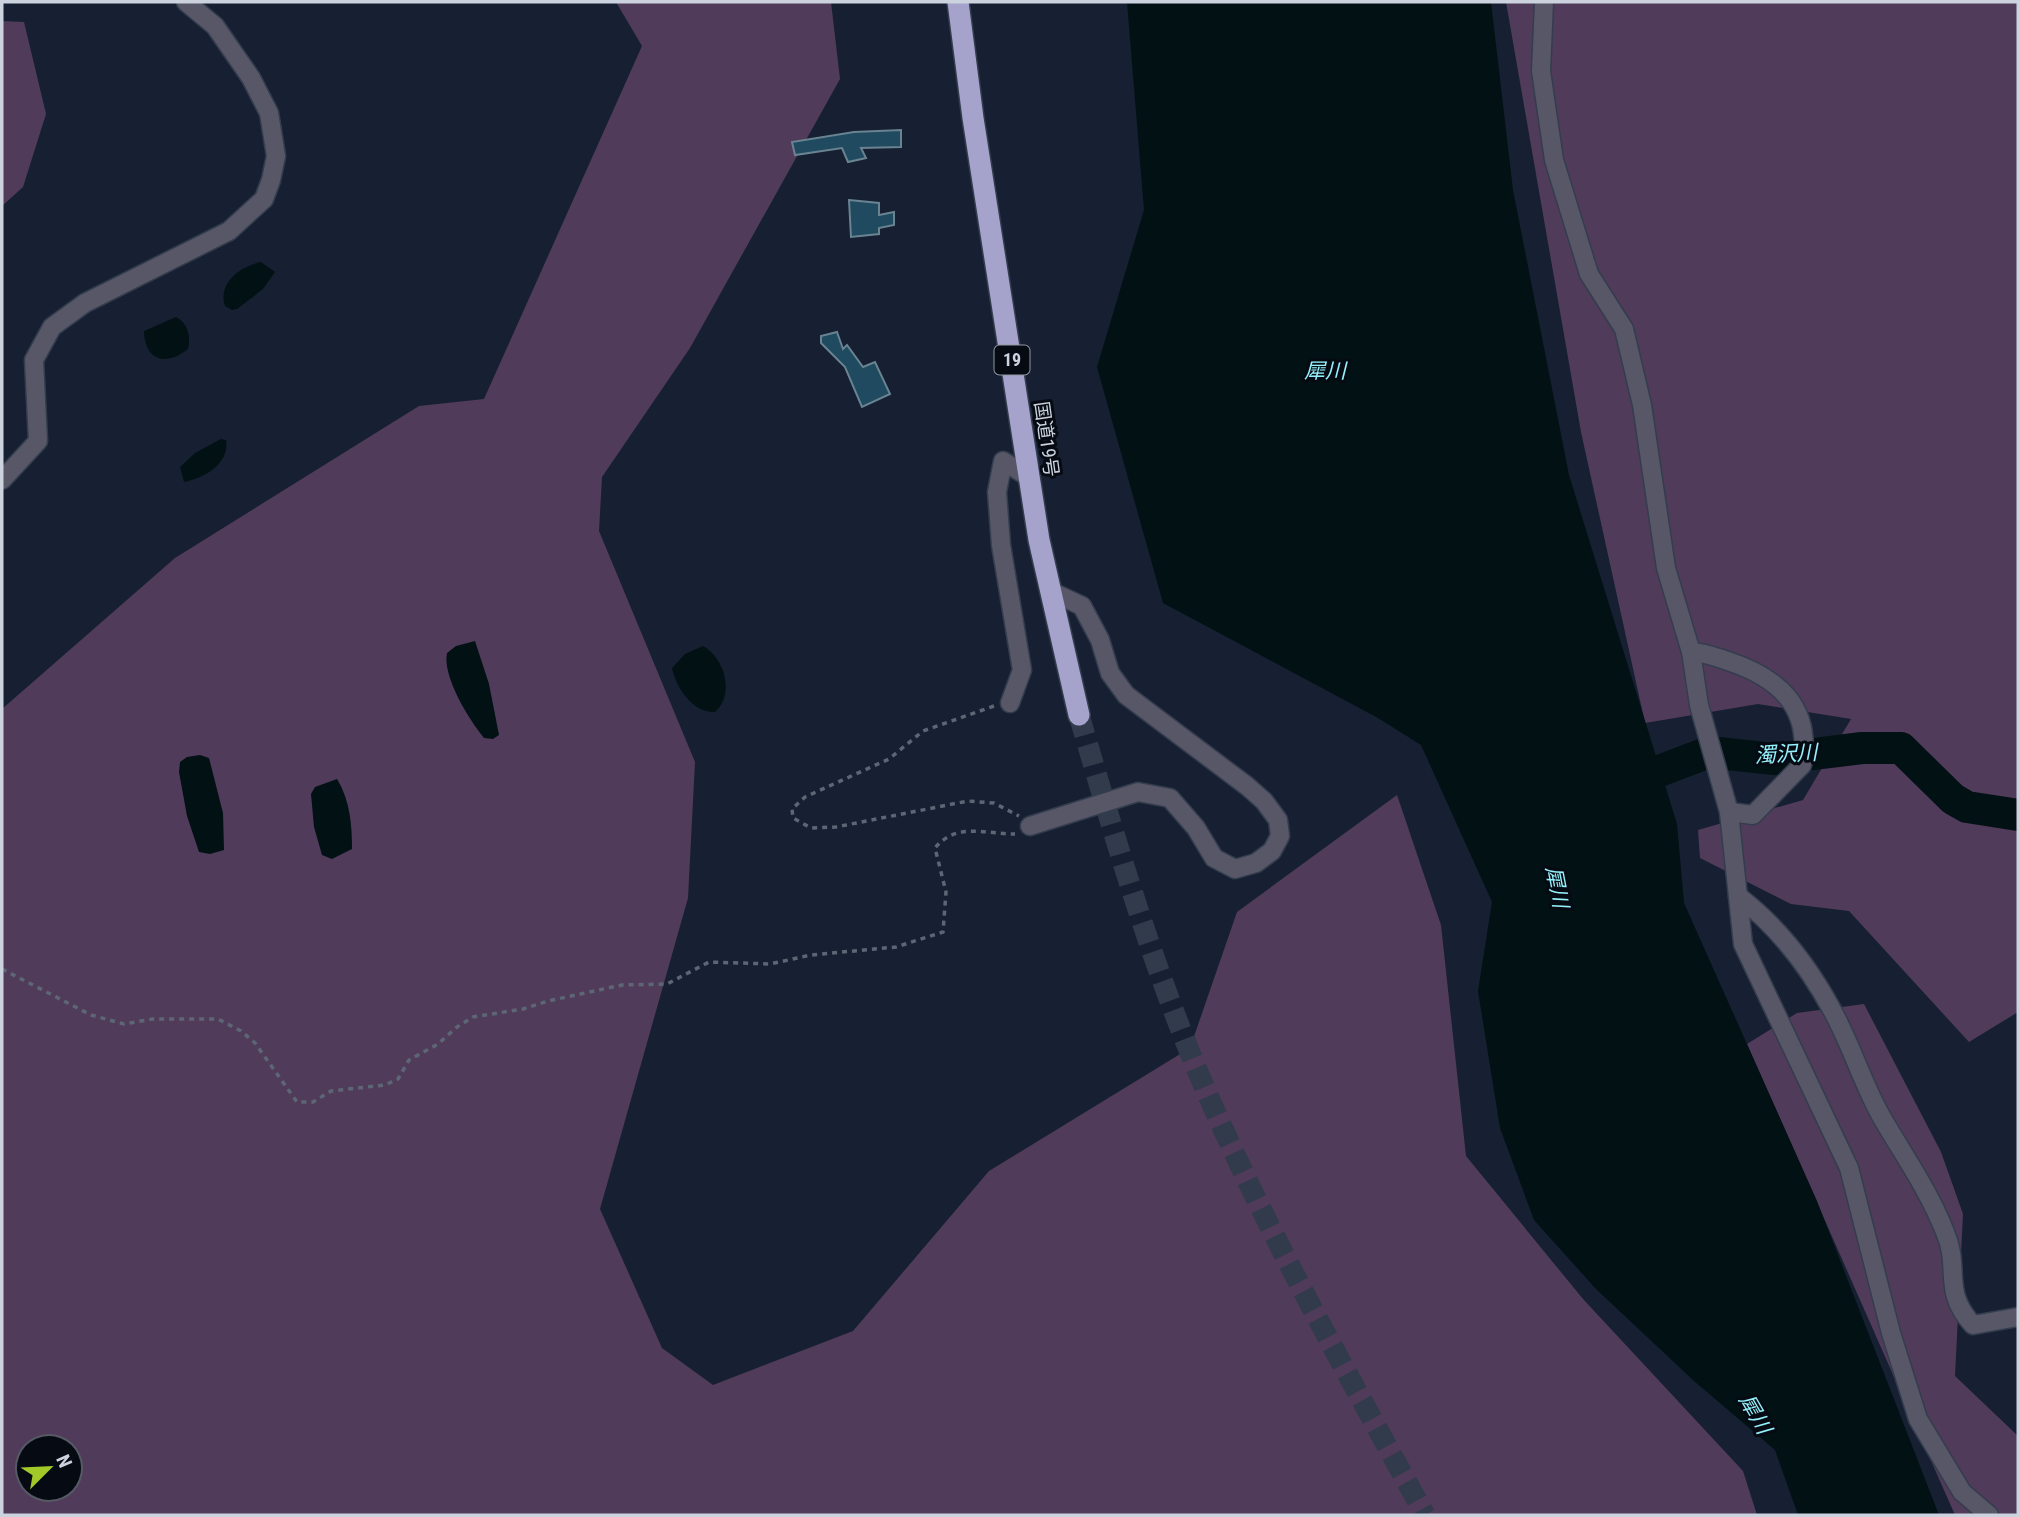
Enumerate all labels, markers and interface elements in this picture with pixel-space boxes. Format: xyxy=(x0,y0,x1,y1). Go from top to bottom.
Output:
road number: 19 xyxy=(995,346,1030,374)
water label: 犀川 xyxy=(1304,359,1348,383)
street label: 国道19号 xyxy=(1030,400,1063,478)
water label: 濁沢川 xyxy=(1754,740,1820,768)
water label: 犀川 xyxy=(1541,864,1573,912)
water label: 犀川 xyxy=(1734,1390,1777,1440)
north arrow xyxy=(14,1433,84,1503)
text: N xyxy=(51,1451,77,1471)

